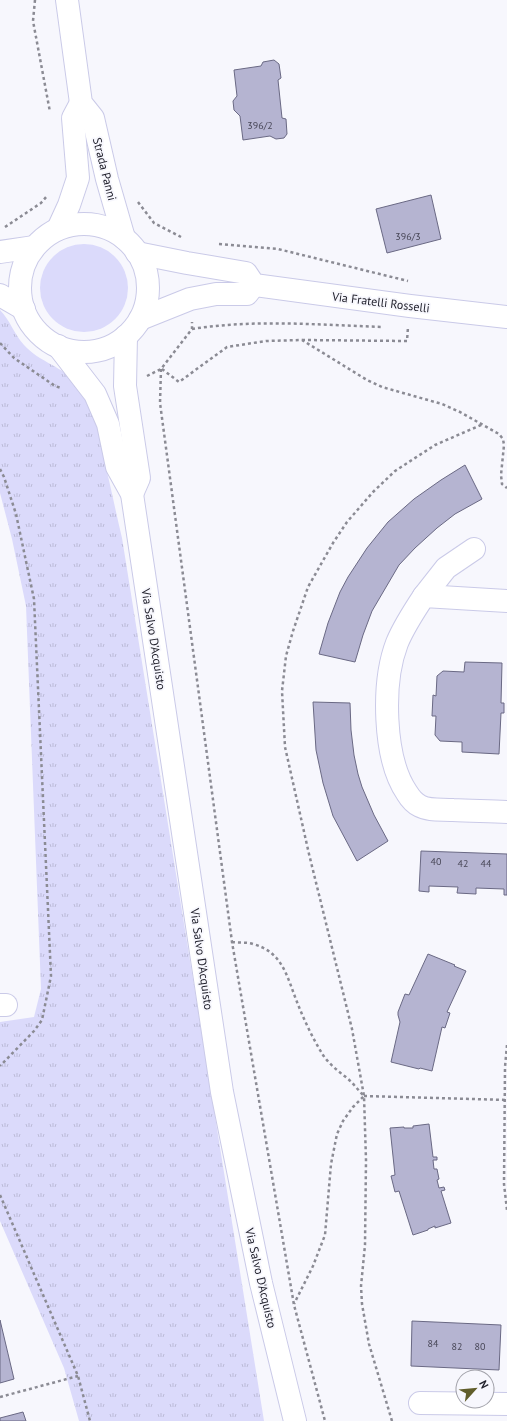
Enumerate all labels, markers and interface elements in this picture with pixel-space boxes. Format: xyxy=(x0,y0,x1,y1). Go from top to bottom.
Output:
house number: 396/2 xyxy=(247,119,273,132)
street label: Strada Panni xyxy=(90,136,120,202)
house number: 396/3 xyxy=(395,230,421,243)
street label: Via Fratelli Rosselli xyxy=(330,288,431,315)
street label: Via Salvo D'Acquisto xyxy=(138,586,169,691)
house number: 40 xyxy=(431,855,442,868)
house number: 42 xyxy=(458,857,468,870)
house number: 44 xyxy=(481,857,492,870)
street label: Via Salvo D'Acquisto xyxy=(187,906,217,1011)
street label: Via Salvo D'Acquisto xyxy=(242,1225,280,1330)
house number: 84 xyxy=(428,1337,439,1350)
house number: 82 xyxy=(452,1340,462,1353)
house number: 80 xyxy=(475,1340,486,1353)
north arrow xyxy=(455,1369,495,1409)
text: N xyxy=(476,1378,492,1391)

